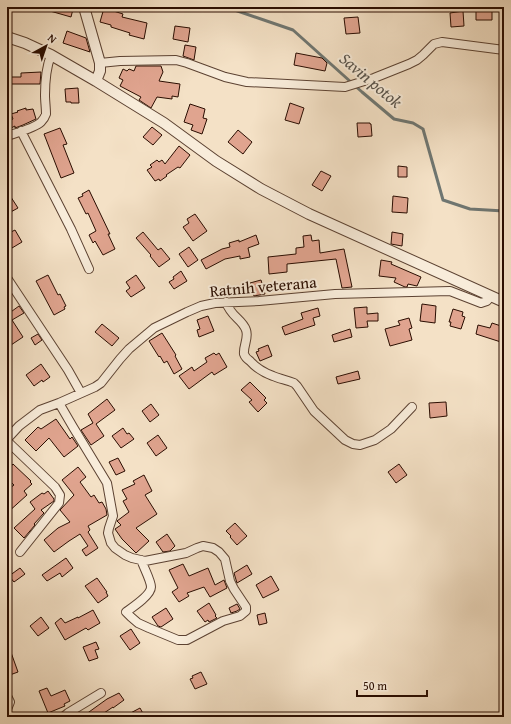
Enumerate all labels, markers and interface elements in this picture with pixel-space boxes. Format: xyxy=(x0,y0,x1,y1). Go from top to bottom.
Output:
north arrow xyxy=(26,26,66,66)
text: N xyxy=(44,30,61,47)
water label: Savin potok xyxy=(334,46,408,114)
street label: Ratnih veterana xyxy=(209,269,318,303)
scale bar xyxy=(357,672,427,698)
text: 50 m xyxy=(363,677,387,694)

